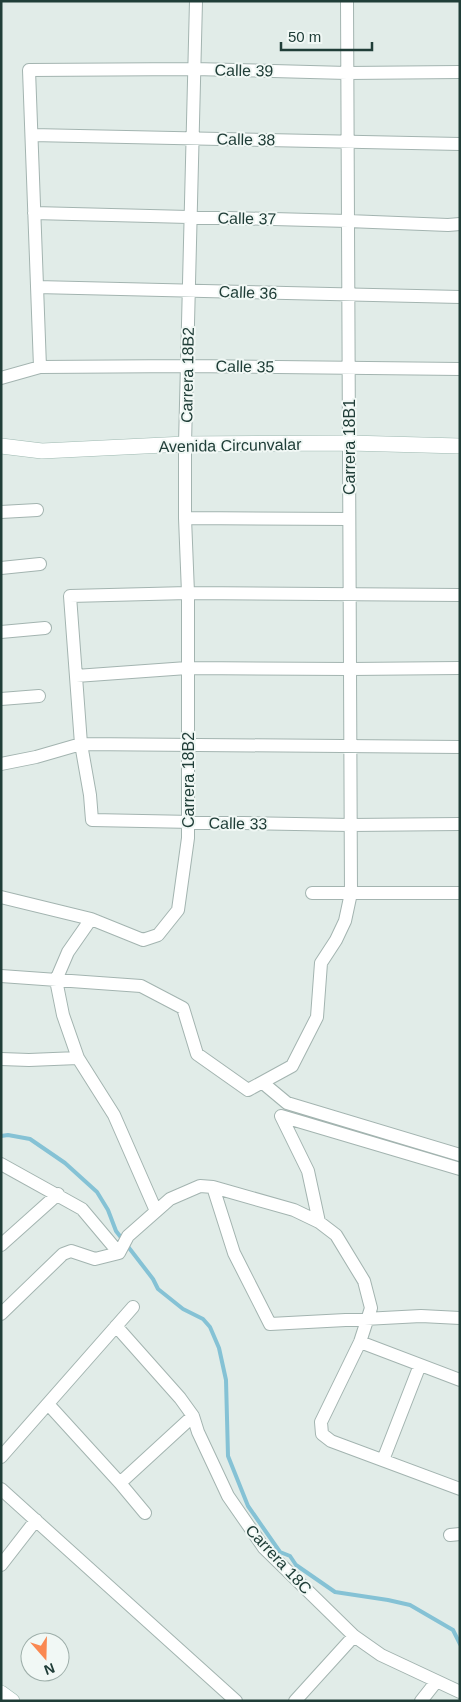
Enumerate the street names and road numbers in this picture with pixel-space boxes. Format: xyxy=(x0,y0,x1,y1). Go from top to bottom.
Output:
street label: Calle 39 xyxy=(214,61,274,80)
street label: Calle 38 xyxy=(216,130,276,149)
street label: Calle 37 xyxy=(217,209,277,228)
street label: Calle 36 xyxy=(218,283,278,302)
street label: Carrera 18B2 xyxy=(178,327,197,423)
street label: Calle 35 xyxy=(215,357,275,376)
street label: Carrera 18B1 xyxy=(341,399,358,495)
street label: Avenida Circunvalar xyxy=(158,436,302,455)
street label: Carrera 18B2 xyxy=(180,732,197,828)
street label: Calle 33 xyxy=(208,814,268,833)
street label: Carrera 18C xyxy=(242,1521,315,1597)

